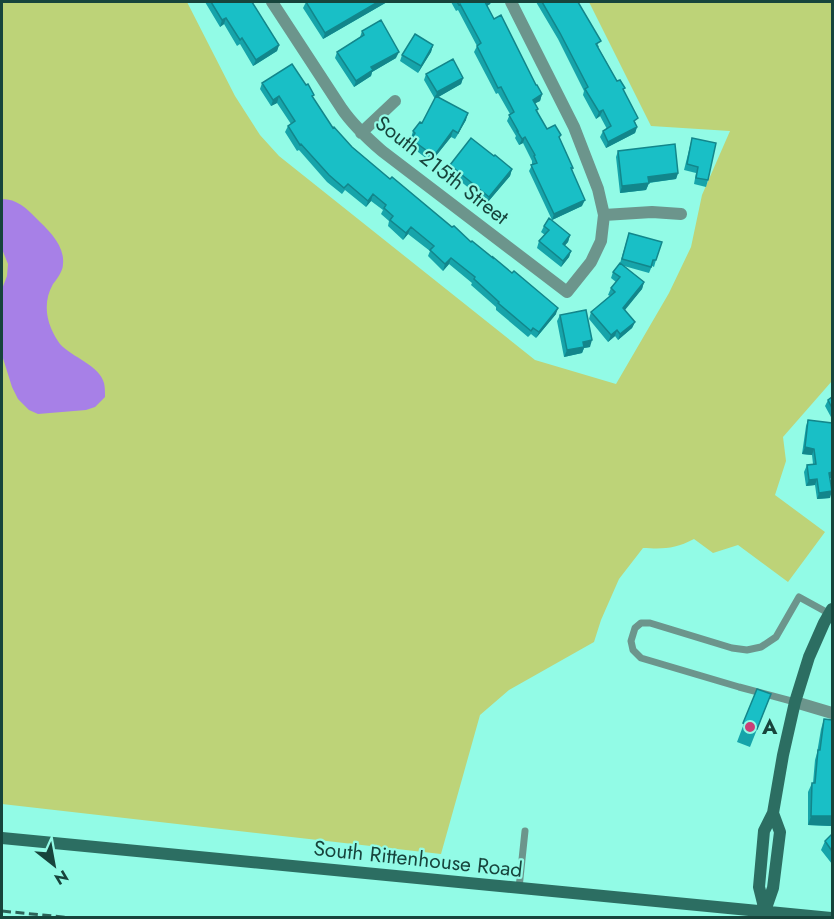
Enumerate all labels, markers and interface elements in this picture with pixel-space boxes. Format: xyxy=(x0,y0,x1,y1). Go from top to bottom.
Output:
street label: South 215th Street xyxy=(369,108,515,232)
place label: A xyxy=(761,712,778,742)
marker: A xyxy=(743,720,757,734)
street label: South Rittenhouse Road xyxy=(312,833,524,885)
north arrow xyxy=(24,835,84,895)
text: N xyxy=(50,864,73,891)

